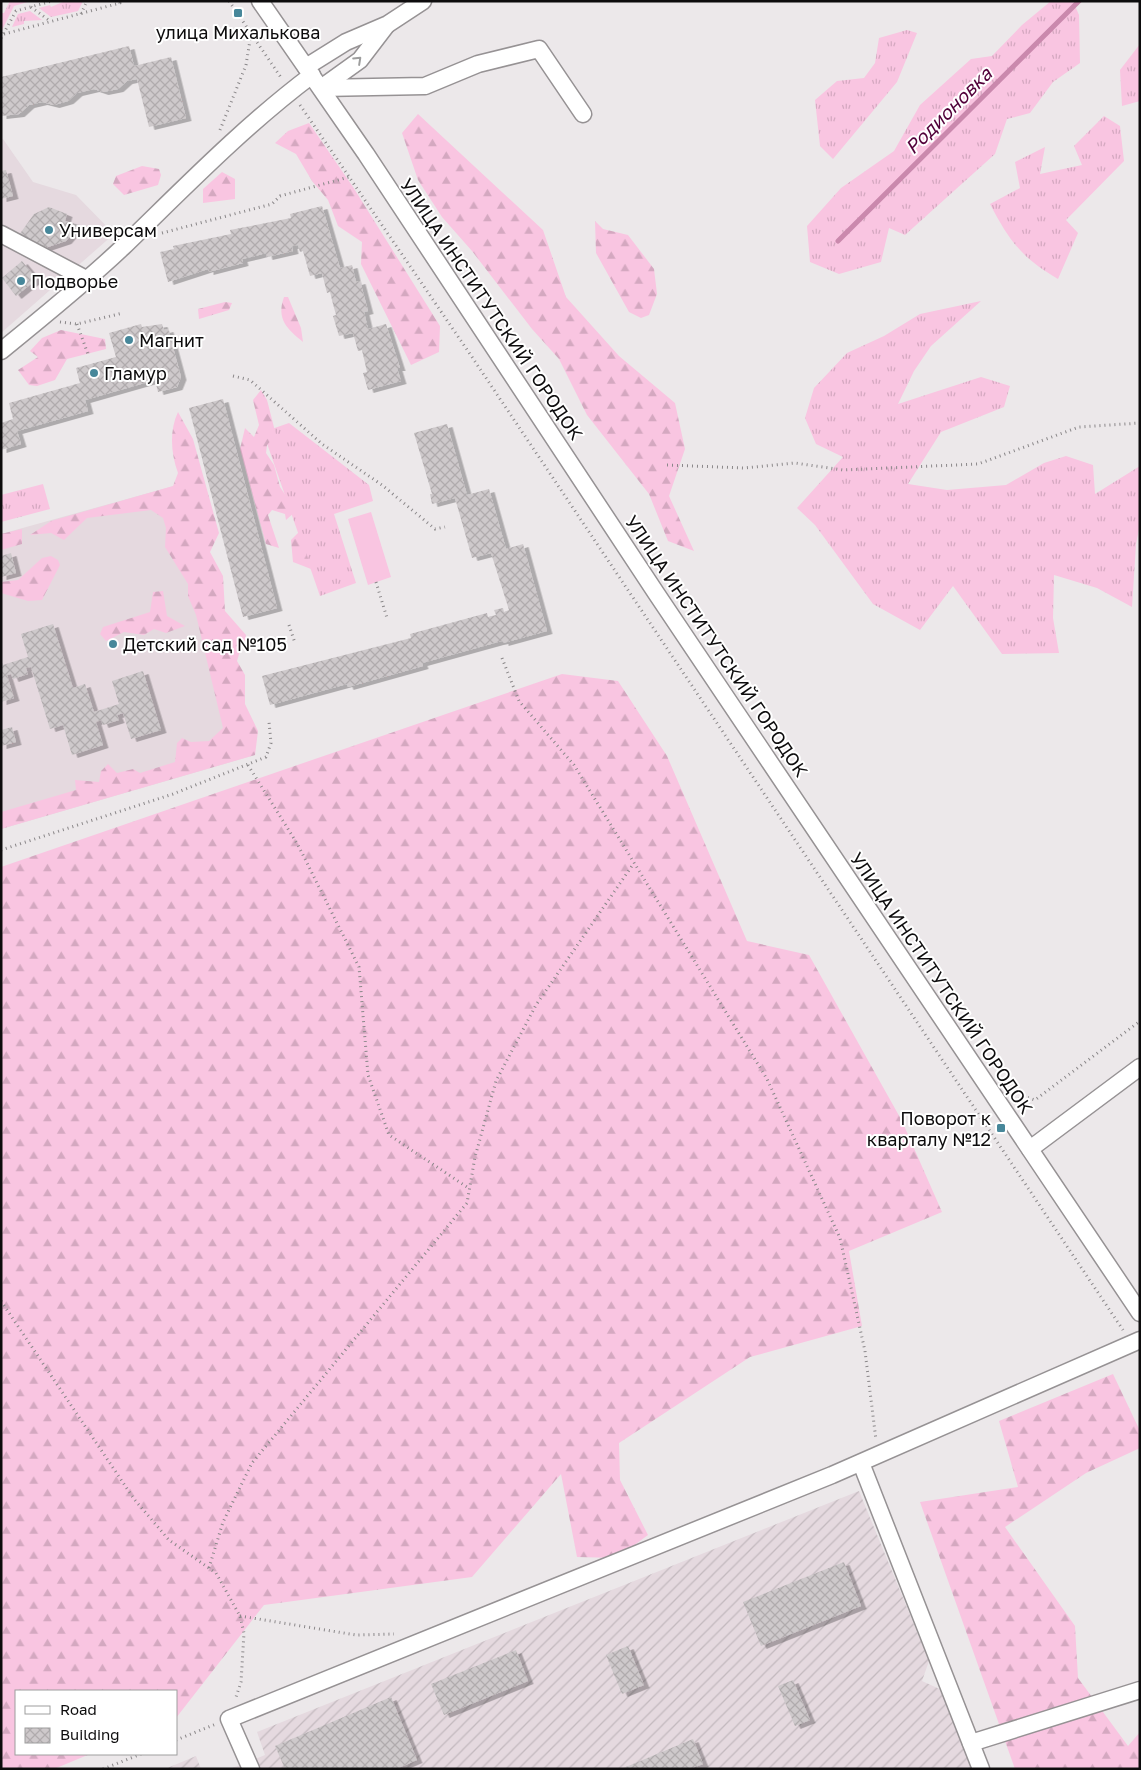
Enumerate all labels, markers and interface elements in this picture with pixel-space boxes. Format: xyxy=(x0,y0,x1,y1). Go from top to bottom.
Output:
marker: улица Михалькова xyxy=(232,7,244,19)
place label: улица Михалькова xyxy=(156,21,320,43)
one-way arrow xyxy=(352,57,361,66)
water label: Родионовка xyxy=(900,61,997,158)
street label: УЛИЦА ИНСТИТУТСКИЙ ГОРОДОК xyxy=(396,174,588,444)
place label: Универсам xyxy=(59,219,157,241)
marker: Универсам xyxy=(43,224,55,236)
place label: Подворье xyxy=(31,270,118,292)
marker: Подворье xyxy=(15,275,27,287)
place label: Магнит xyxy=(139,329,204,351)
marker: Магнит xyxy=(123,334,135,346)
place label: Гламур xyxy=(104,362,167,384)
marker: Гламур xyxy=(88,367,100,379)
street label: УЛИЦА ИНСТИТУТСКИЙ ГОРОДОК xyxy=(621,511,813,781)
place label: Детский сад №105 xyxy=(123,633,287,655)
marker: Детский сад №105 xyxy=(107,638,119,650)
street label: УЛИЦА ИНСТИТУТСКИЙ ГОРОДОК xyxy=(846,848,1038,1118)
place label: Поворот к кварталу №12 xyxy=(867,1107,991,1150)
marker: Поворот к кварталу №12 xyxy=(995,1122,1007,1134)
legend xyxy=(15,1690,178,1755)
text: Road xyxy=(60,1700,97,1718)
text: Building xyxy=(60,1725,120,1743)

